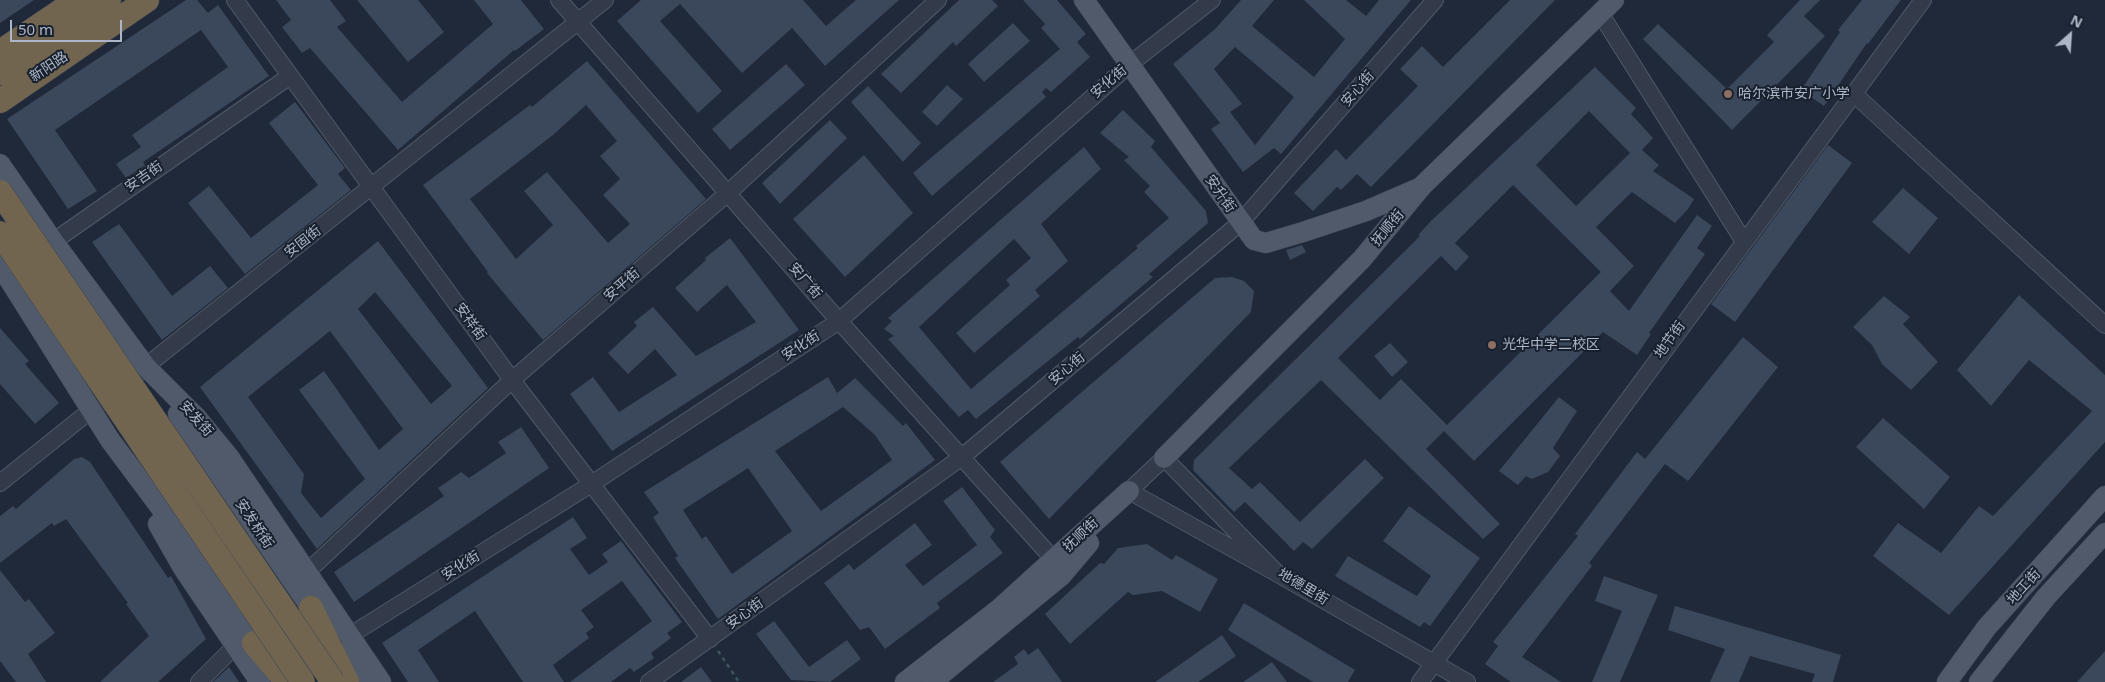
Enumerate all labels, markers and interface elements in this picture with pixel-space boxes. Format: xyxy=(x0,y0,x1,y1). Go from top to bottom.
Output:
scale bar xyxy=(12,10,125,42)
north arrow xyxy=(2045,10,2095,60)
text: N xyxy=(2068,10,2086,32)
text: 50 m xyxy=(18,19,53,39)
street label: 新阳路 xyxy=(27,48,71,86)
street label: 安化街 xyxy=(1088,62,1130,102)
street label: 安心街 xyxy=(1338,68,1378,110)
place label: 哈尔滨市安广小学 xyxy=(1738,86,1850,102)
marker: 哈尔滨市安广小学 xyxy=(1722,88,1734,100)
street label: 安吉街 xyxy=(122,158,166,196)
street label: 安升街 xyxy=(1201,172,1239,216)
street label: 抚顺街 xyxy=(1368,207,1408,249)
street label: 安固街 xyxy=(281,222,325,262)
street label: 安广街 xyxy=(785,260,825,302)
street label: 安平街 xyxy=(601,265,643,305)
street label: 安祥街 xyxy=(451,300,489,344)
street label: 地节街 xyxy=(1651,318,1689,362)
street label: 安化街 xyxy=(779,328,823,364)
place label: 光华中学二校区 xyxy=(1502,337,1600,353)
marker: 光华中学二校区 xyxy=(1486,339,1498,351)
street label: 安心街 xyxy=(1046,349,1088,389)
street label: 安发街 xyxy=(176,398,216,440)
street label: 安发桥街 xyxy=(231,496,277,552)
street label: 抚顺街 xyxy=(1060,515,1102,555)
street label: 安化街 xyxy=(439,548,483,584)
street label: 地德里街 xyxy=(1275,565,1331,609)
street label: 地工街 xyxy=(2004,566,2044,608)
street label: 安心街 xyxy=(723,595,767,633)

